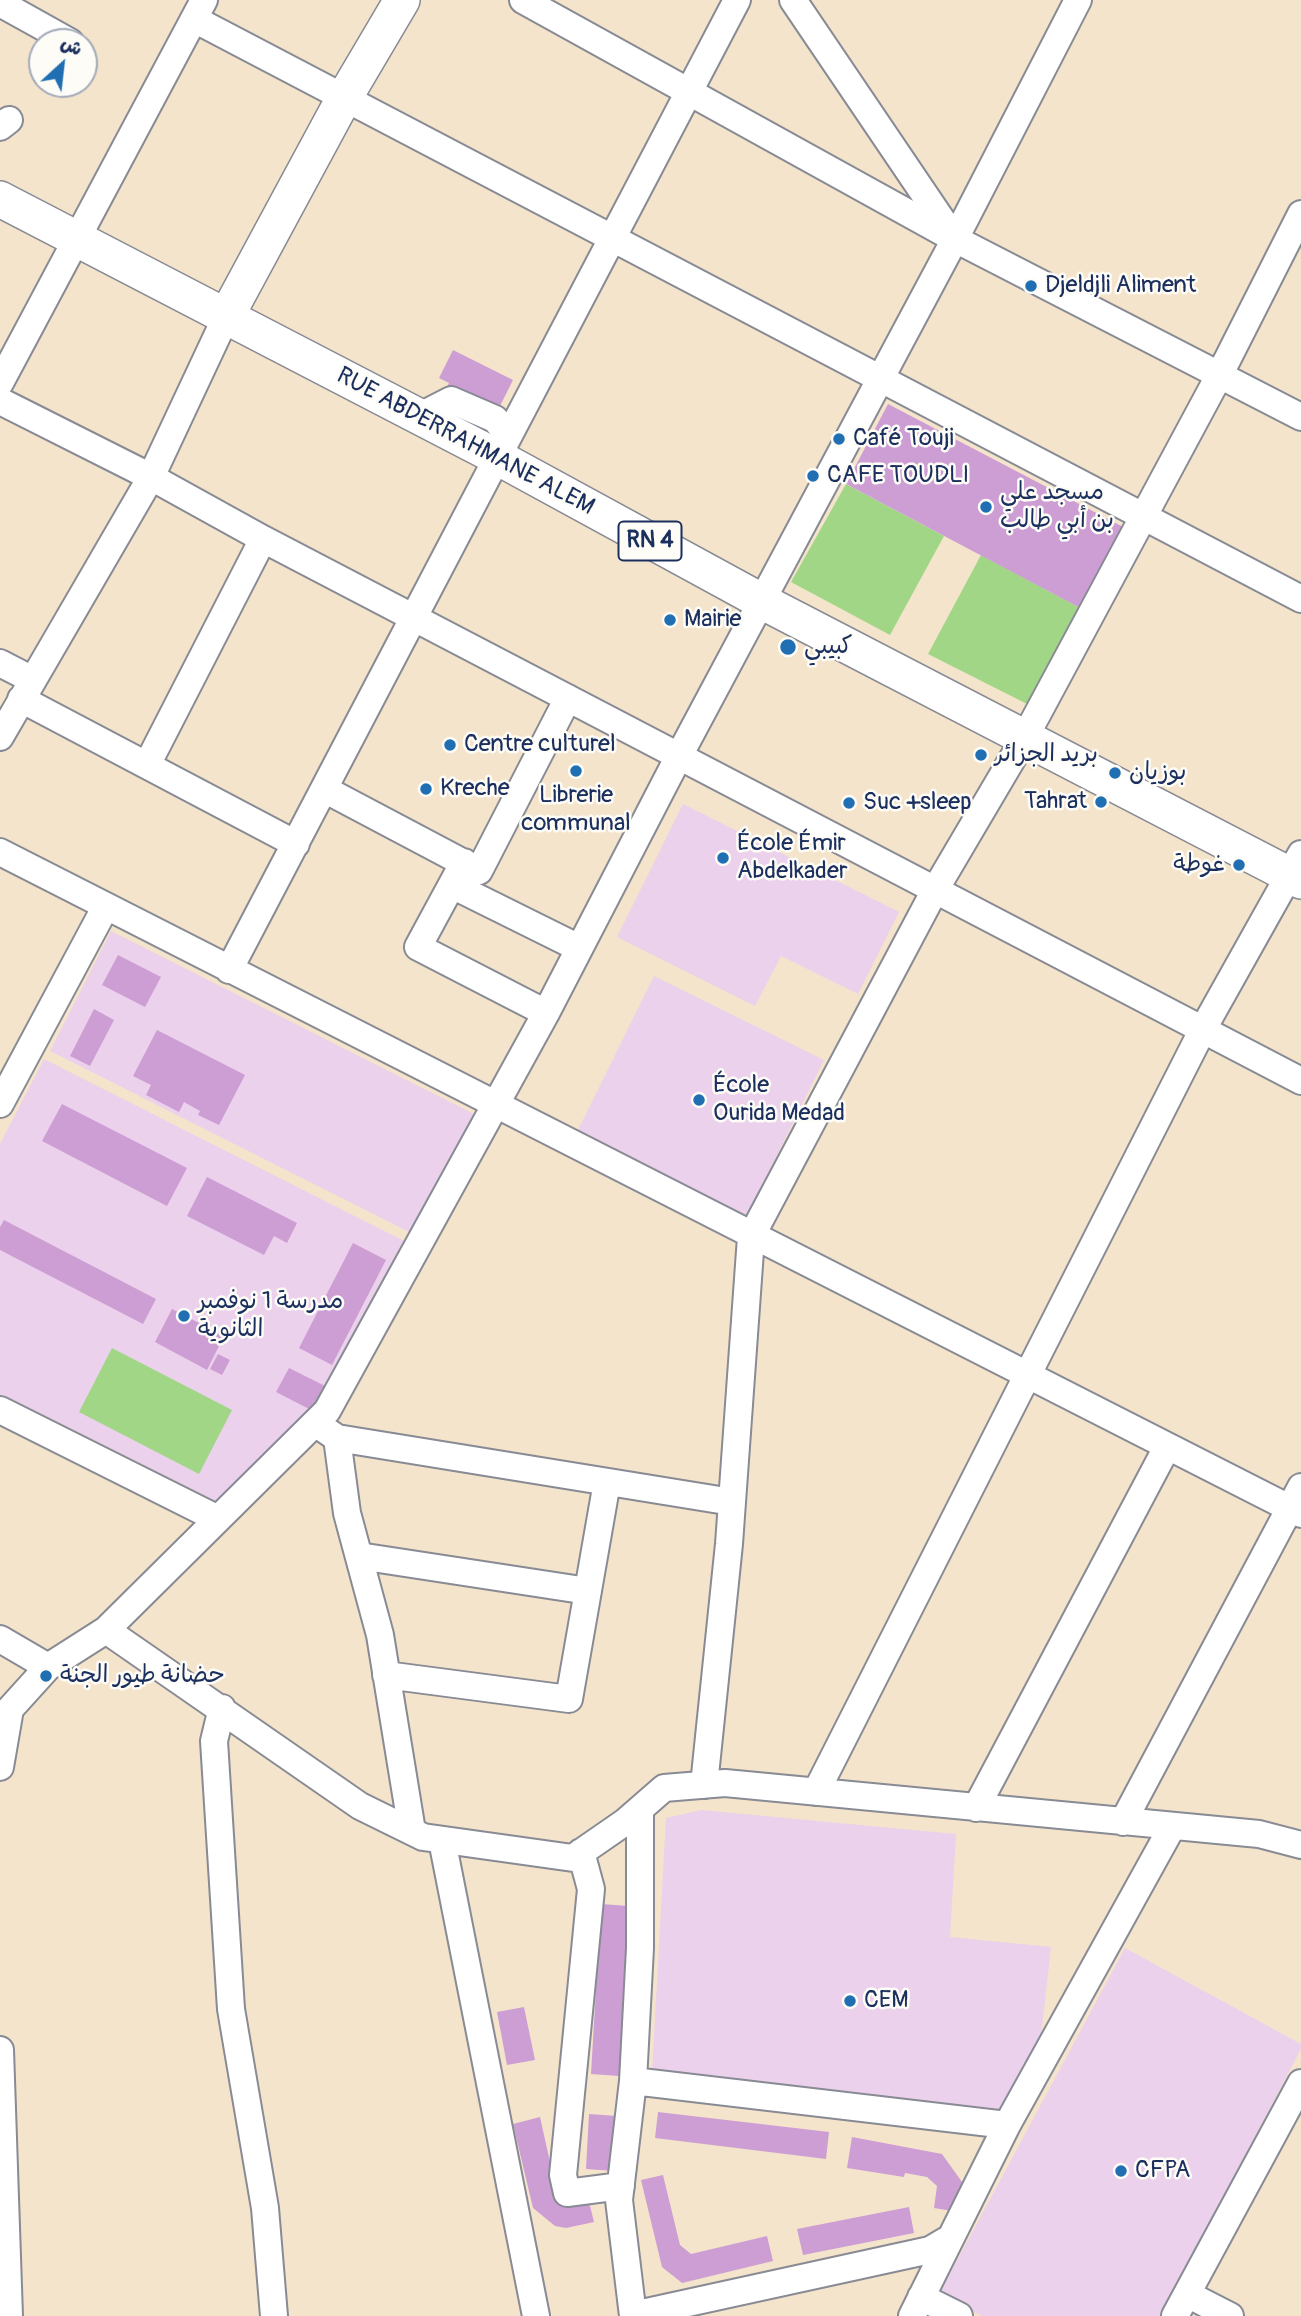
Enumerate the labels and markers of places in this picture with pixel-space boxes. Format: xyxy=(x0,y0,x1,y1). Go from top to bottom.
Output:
place label: Djeldjli Aliment xyxy=(1045,272,1196,300)
marker: Djeldjli Aliment xyxy=(1023,278,1039,294)
place label: Café Touji xyxy=(853,425,954,453)
marker: Café Touji xyxy=(831,431,847,447)
place label: CAFE TOUDLI xyxy=(827,462,969,490)
marker: CAFE TOUDLI xyxy=(805,468,821,484)
place label: مسجد علي بن أبي طالب xyxy=(1000,479,1114,535)
marker: مسجد علي بن أبي طالب xyxy=(978,499,994,515)
place label: Mairie xyxy=(684,606,741,634)
marker: Mairie xyxy=(662,612,678,628)
place label: كبيبي xyxy=(804,633,853,661)
marker: كبيبي xyxy=(778,637,798,657)
place label: Centre culturel xyxy=(464,731,616,759)
marker: Centre culturel xyxy=(442,737,458,753)
place label: بريد الجزائر xyxy=(995,741,1098,769)
marker: بريد الجزائر xyxy=(973,747,989,763)
place label: بوزيان xyxy=(1129,759,1186,787)
marker: Librerie communal xyxy=(568,763,584,779)
marker: بوزيان xyxy=(1107,765,1123,781)
place label: Kreche xyxy=(440,775,510,803)
marker: Kreche xyxy=(418,781,434,797)
place label: Librerie communal xyxy=(521,782,631,838)
place label: Tahrat xyxy=(1024,788,1087,816)
place label: Suc +sleep xyxy=(863,789,972,817)
marker: Tahrat xyxy=(1093,794,1109,810)
marker: Suc +sleep xyxy=(841,795,857,811)
place label: École Émir Abdelkader xyxy=(737,830,847,886)
marker: École Émir Abdelkader xyxy=(715,850,731,866)
place label: غوطة xyxy=(1173,851,1225,879)
marker: غوطة xyxy=(1231,857,1247,873)
place label: École Ourida Medad xyxy=(713,1072,845,1128)
marker: École Ourida Medad xyxy=(691,1092,707,1108)
place label: مدرسة 1 نوفمبر الثانوية xyxy=(198,1288,343,1344)
marker: مدرسة 1 نوفمبر الثانوية xyxy=(176,1308,192,1324)
place label: حضانة طيور الجنة xyxy=(60,1662,225,1690)
marker: حضانة طيور الجنة xyxy=(38,1668,54,1684)
place label: CEM xyxy=(864,1987,909,2015)
marker: CEM xyxy=(842,1993,858,2009)
place label: CFPA xyxy=(1135,2157,1190,2185)
marker: CFPA xyxy=(1113,2163,1129,2179)

